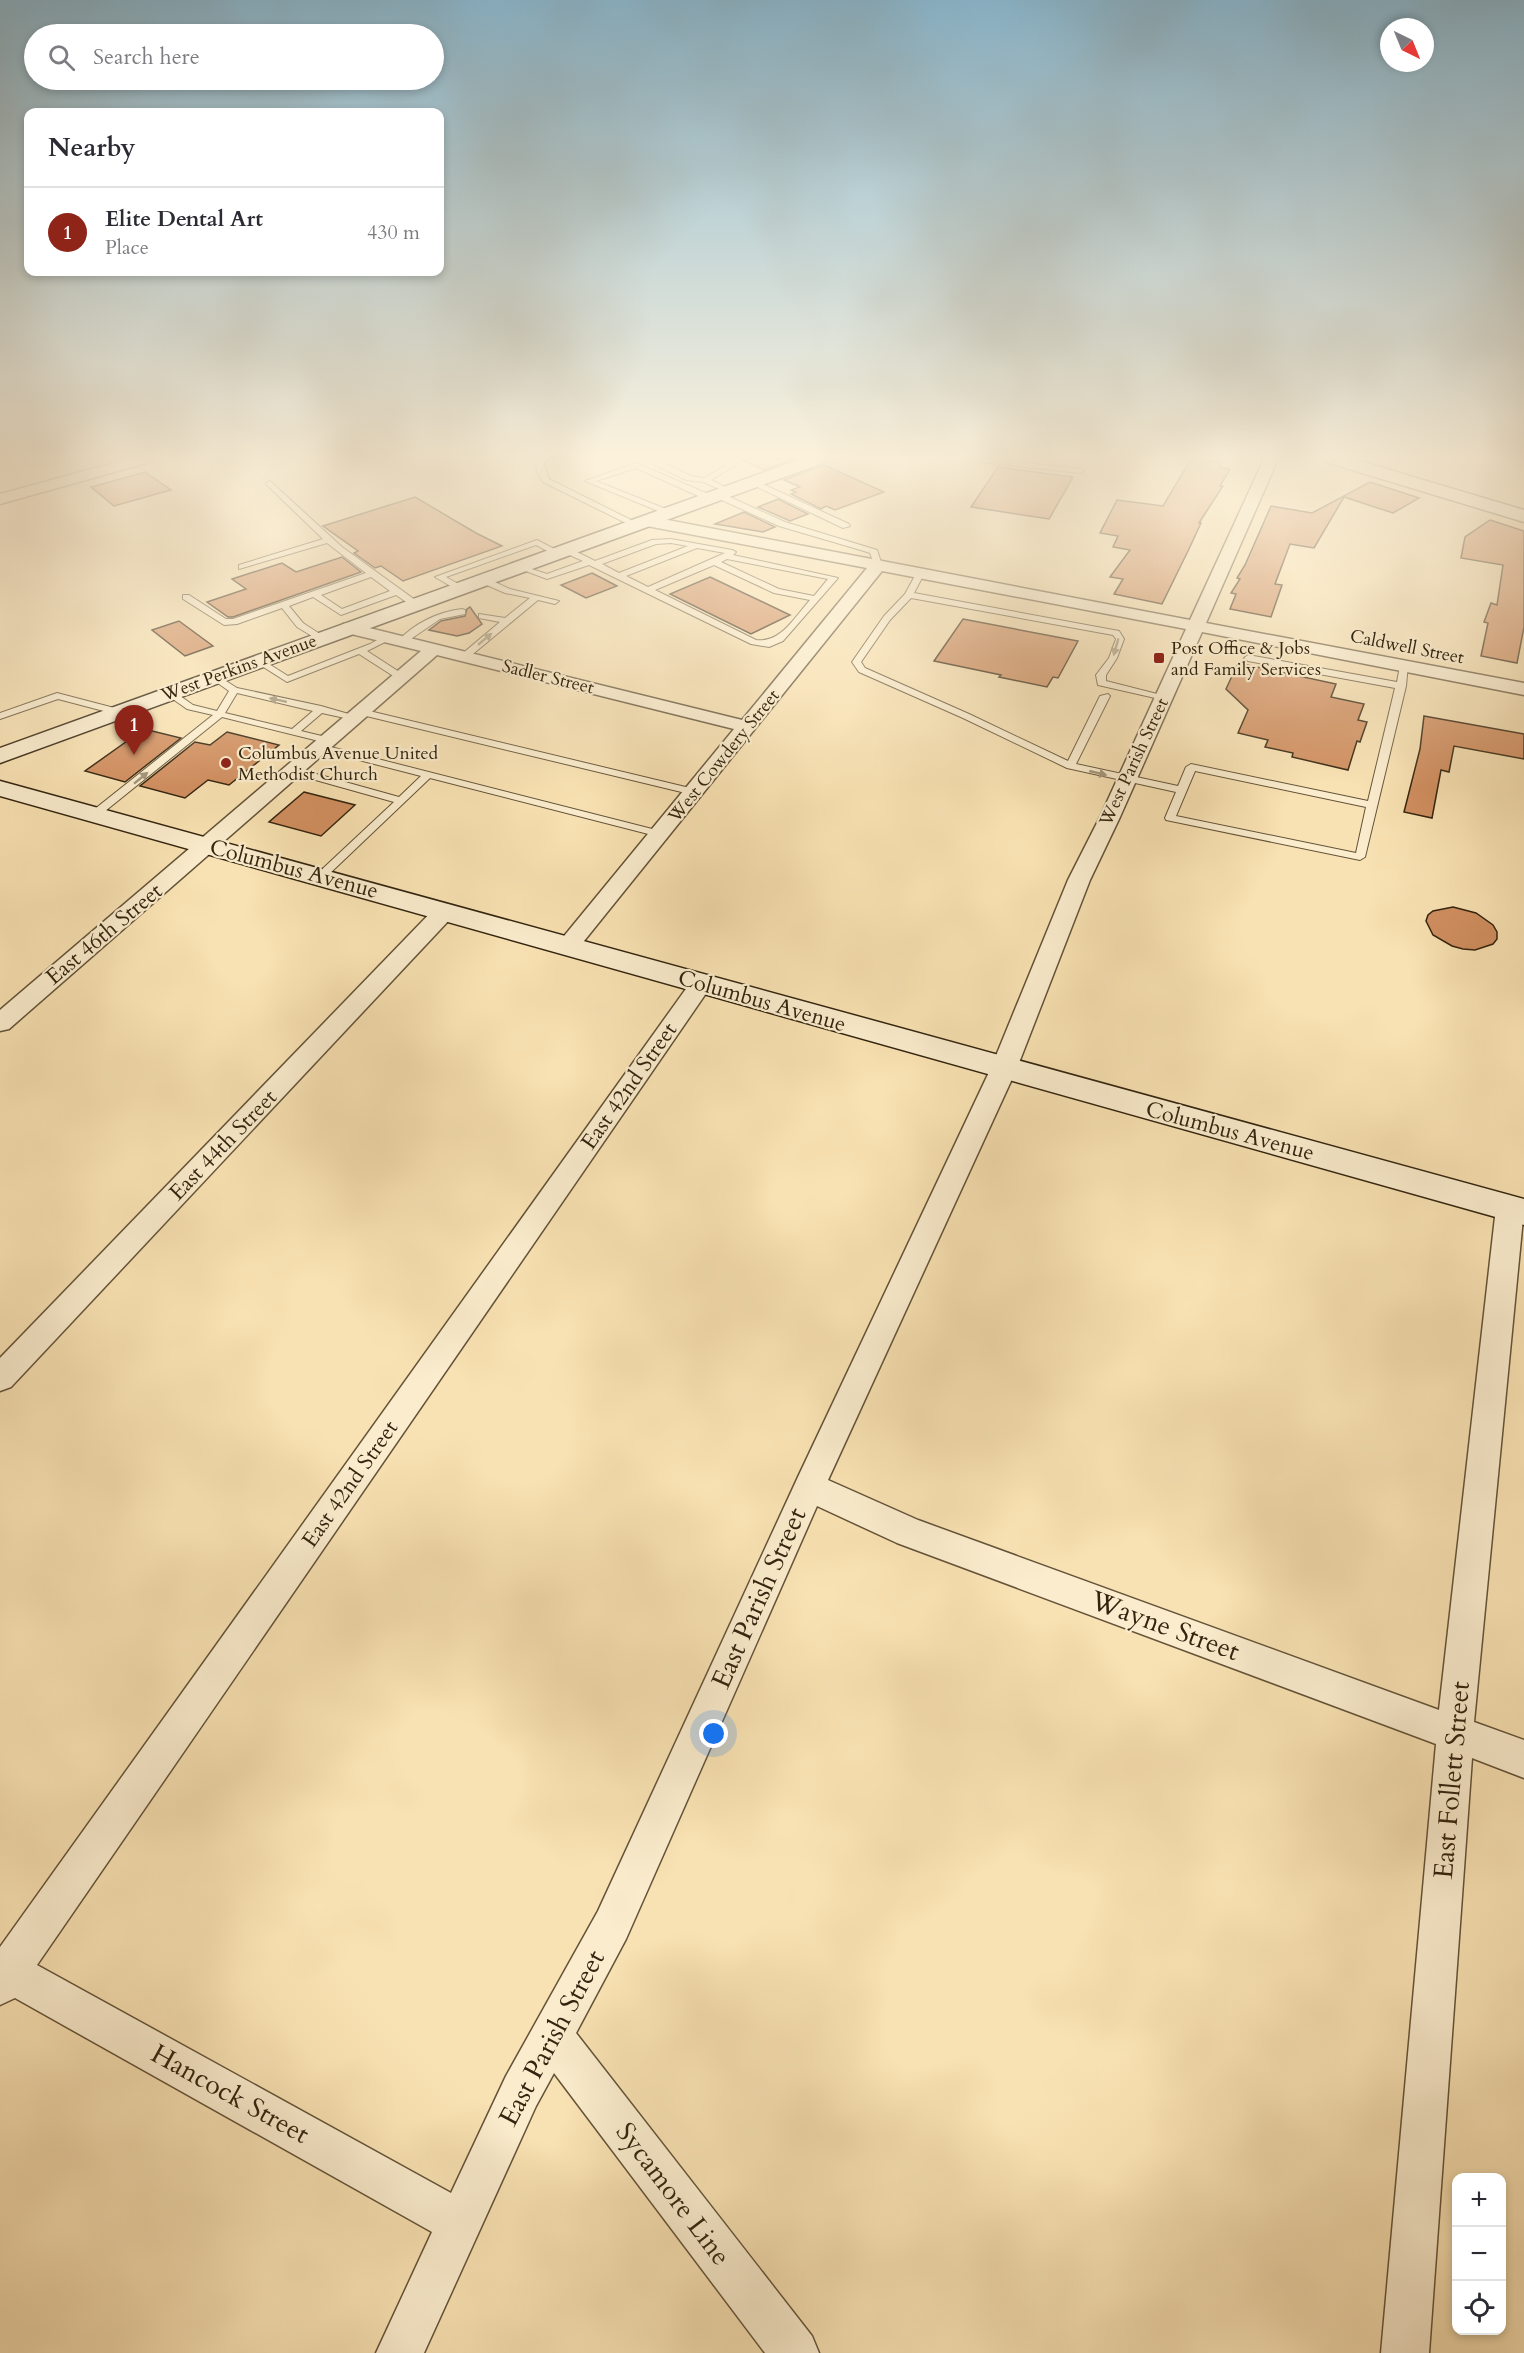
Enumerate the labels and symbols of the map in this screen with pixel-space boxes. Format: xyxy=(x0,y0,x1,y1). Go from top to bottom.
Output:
north arrow xyxy=(1380,18,1434,72)
street label: Caldwell Street xyxy=(1348,624,1466,670)
street label: West Perkins Avenue xyxy=(157,628,320,708)
one-way arrow xyxy=(477,633,492,646)
place label: Post Office & Jobs and Family Services xyxy=(1171,636,1321,682)
one-way arrow xyxy=(1111,638,1120,656)
marker: Post Office & Jobs and Family Services xyxy=(1152,651,1166,665)
street label: Sadler Street xyxy=(499,654,597,701)
street label: West Cowdery Street xyxy=(662,684,786,829)
street label: West Parish Street xyxy=(1093,694,1175,831)
one-way arrow xyxy=(268,695,287,704)
pin: 1 xyxy=(114,706,154,755)
place label: Columbus Avenue United Methodist Church xyxy=(238,741,439,787)
marker: Columbus Avenue United Methodist Church xyxy=(219,756,233,770)
one-way arrow xyxy=(1089,768,1107,778)
one-way arrow xyxy=(133,771,149,784)
street label: Columbus Avenue xyxy=(206,832,382,906)
street label: East 46th Street xyxy=(39,876,169,992)
street label: Columbus Avenue xyxy=(674,963,850,1039)
street label: East 42nd Street xyxy=(574,1016,684,1156)
street label: East 44th Street xyxy=(162,1083,284,1207)
street label: Columbus Avenue xyxy=(1142,1094,1318,1168)
street label: East 42nd Street xyxy=(295,1414,405,1554)
street label: East Parish Street xyxy=(703,1501,816,1694)
street label: Wayne Street xyxy=(1085,1582,1245,1670)
street label: East Follett Street xyxy=(1425,1679,1479,1880)
your location xyxy=(699,1719,728,1748)
street label: East Parish Street xyxy=(490,1943,614,2132)
street label: Hancock Street xyxy=(144,2035,316,2153)
street label: Sycamore Line xyxy=(607,2115,739,2273)

